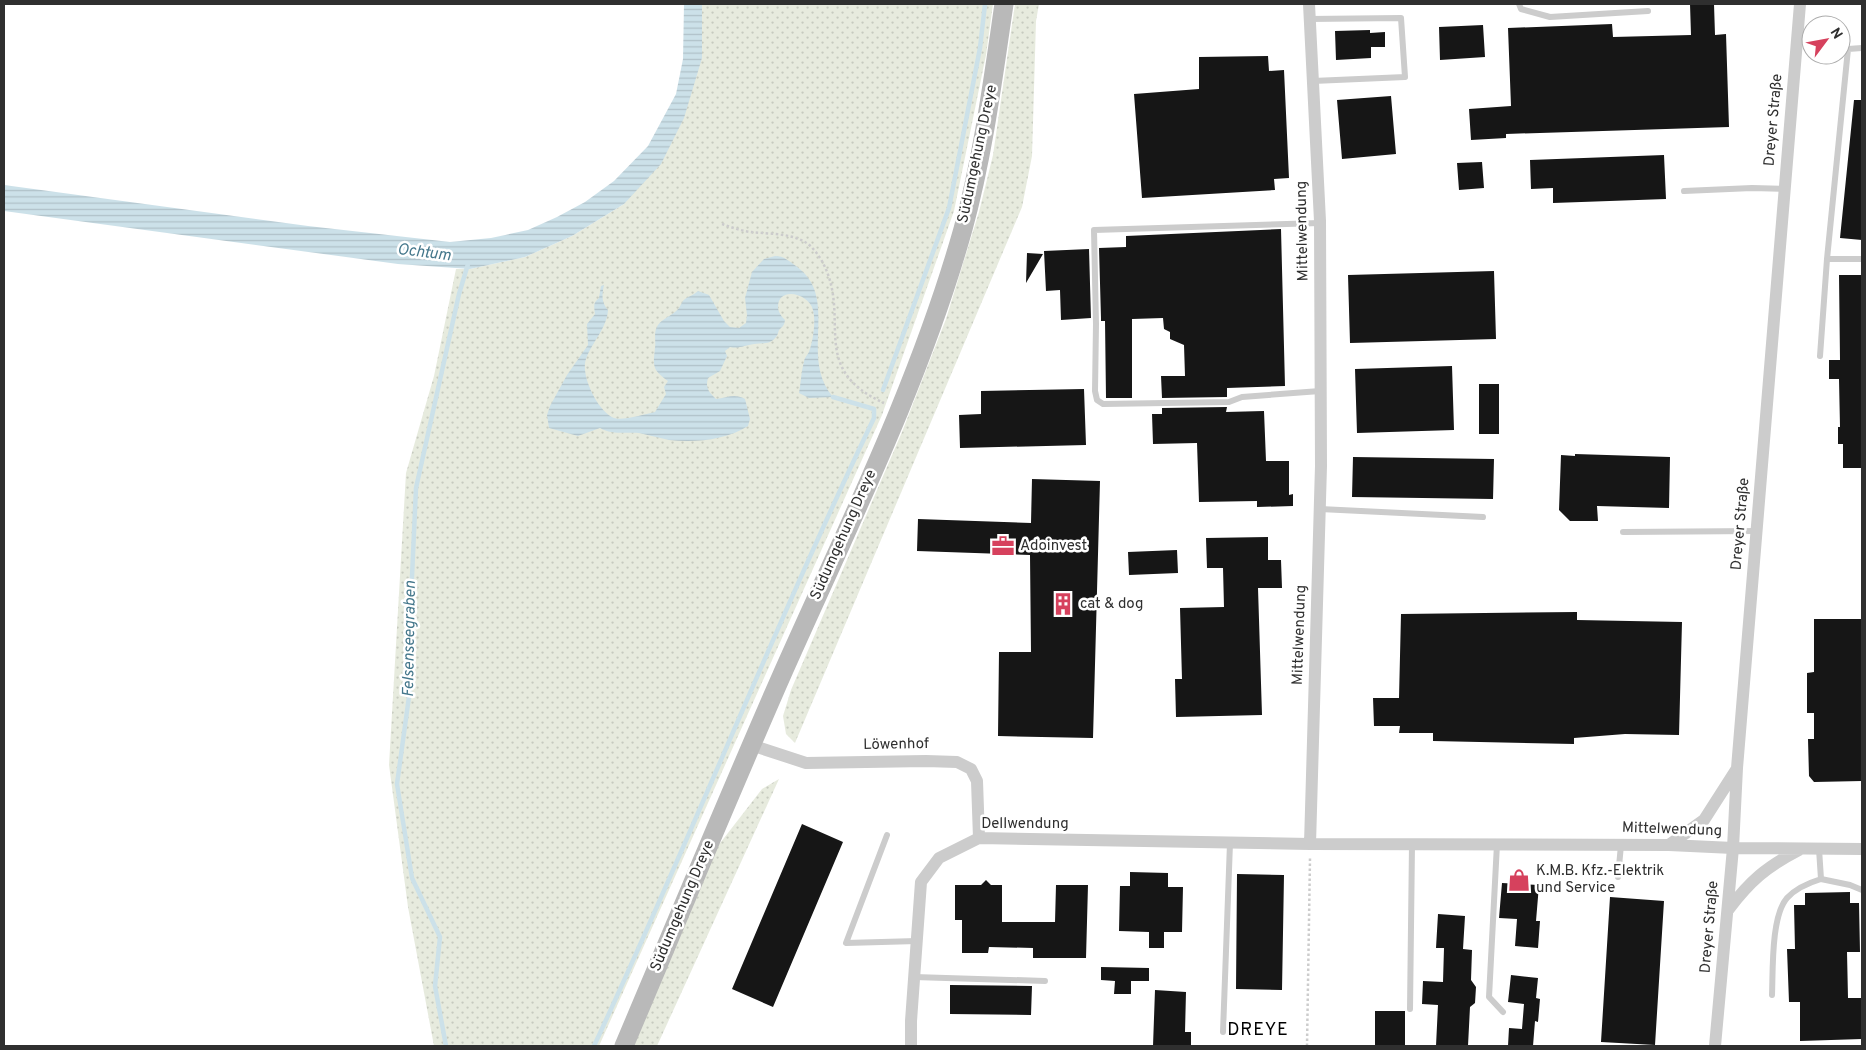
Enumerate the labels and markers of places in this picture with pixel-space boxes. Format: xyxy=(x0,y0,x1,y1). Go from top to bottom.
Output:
office icon: Adoinvest xyxy=(990,533,1016,559)
place label: Adoinvest xyxy=(1020,537,1087,556)
building icon: cat & dog xyxy=(1050,591,1076,617)
place label: cat & dog xyxy=(1080,595,1143,614)
place label: K.M.B. Kfz.-Elektrik und Service xyxy=(1536,862,1664,898)
shop icon: K.M.B. Kfz.-Elektrik und Service xyxy=(1506,867,1532,893)

